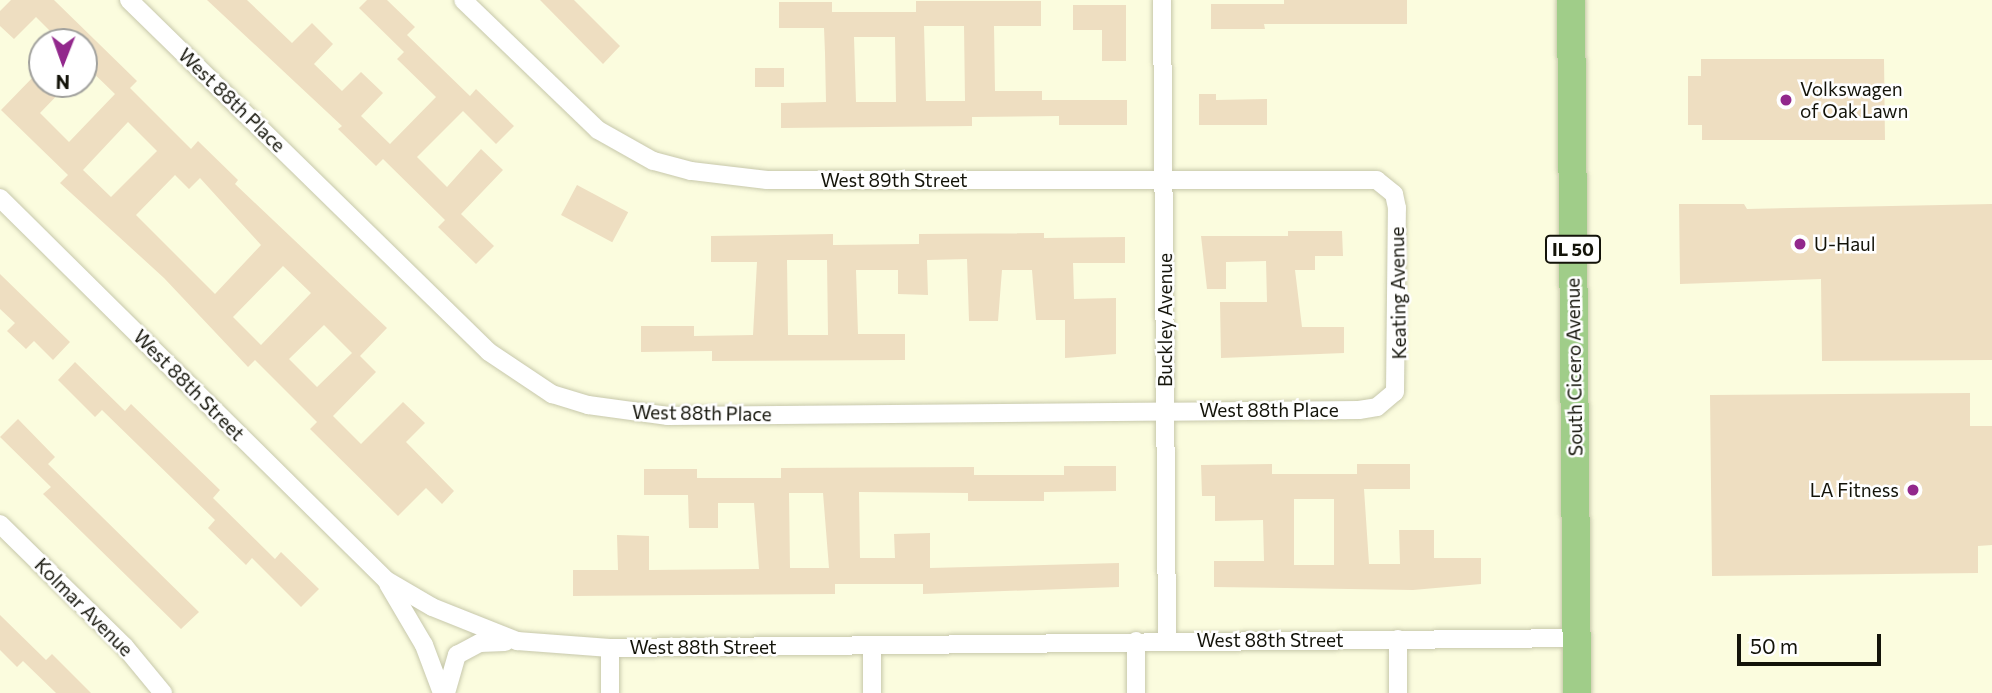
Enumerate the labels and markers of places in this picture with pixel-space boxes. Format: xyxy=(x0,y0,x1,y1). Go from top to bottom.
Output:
place label: Volkswagen of Oak Lawn xyxy=(1800,78,1908,122)
marker: Volkswagen of Oak Lawn xyxy=(1778,92,1794,108)
place label: U-Haul xyxy=(1814,233,1876,255)
marker: U-Haul xyxy=(1792,236,1808,252)
place label: LA Fitness xyxy=(1810,479,1899,501)
marker: LA Fitness xyxy=(1905,482,1921,498)

